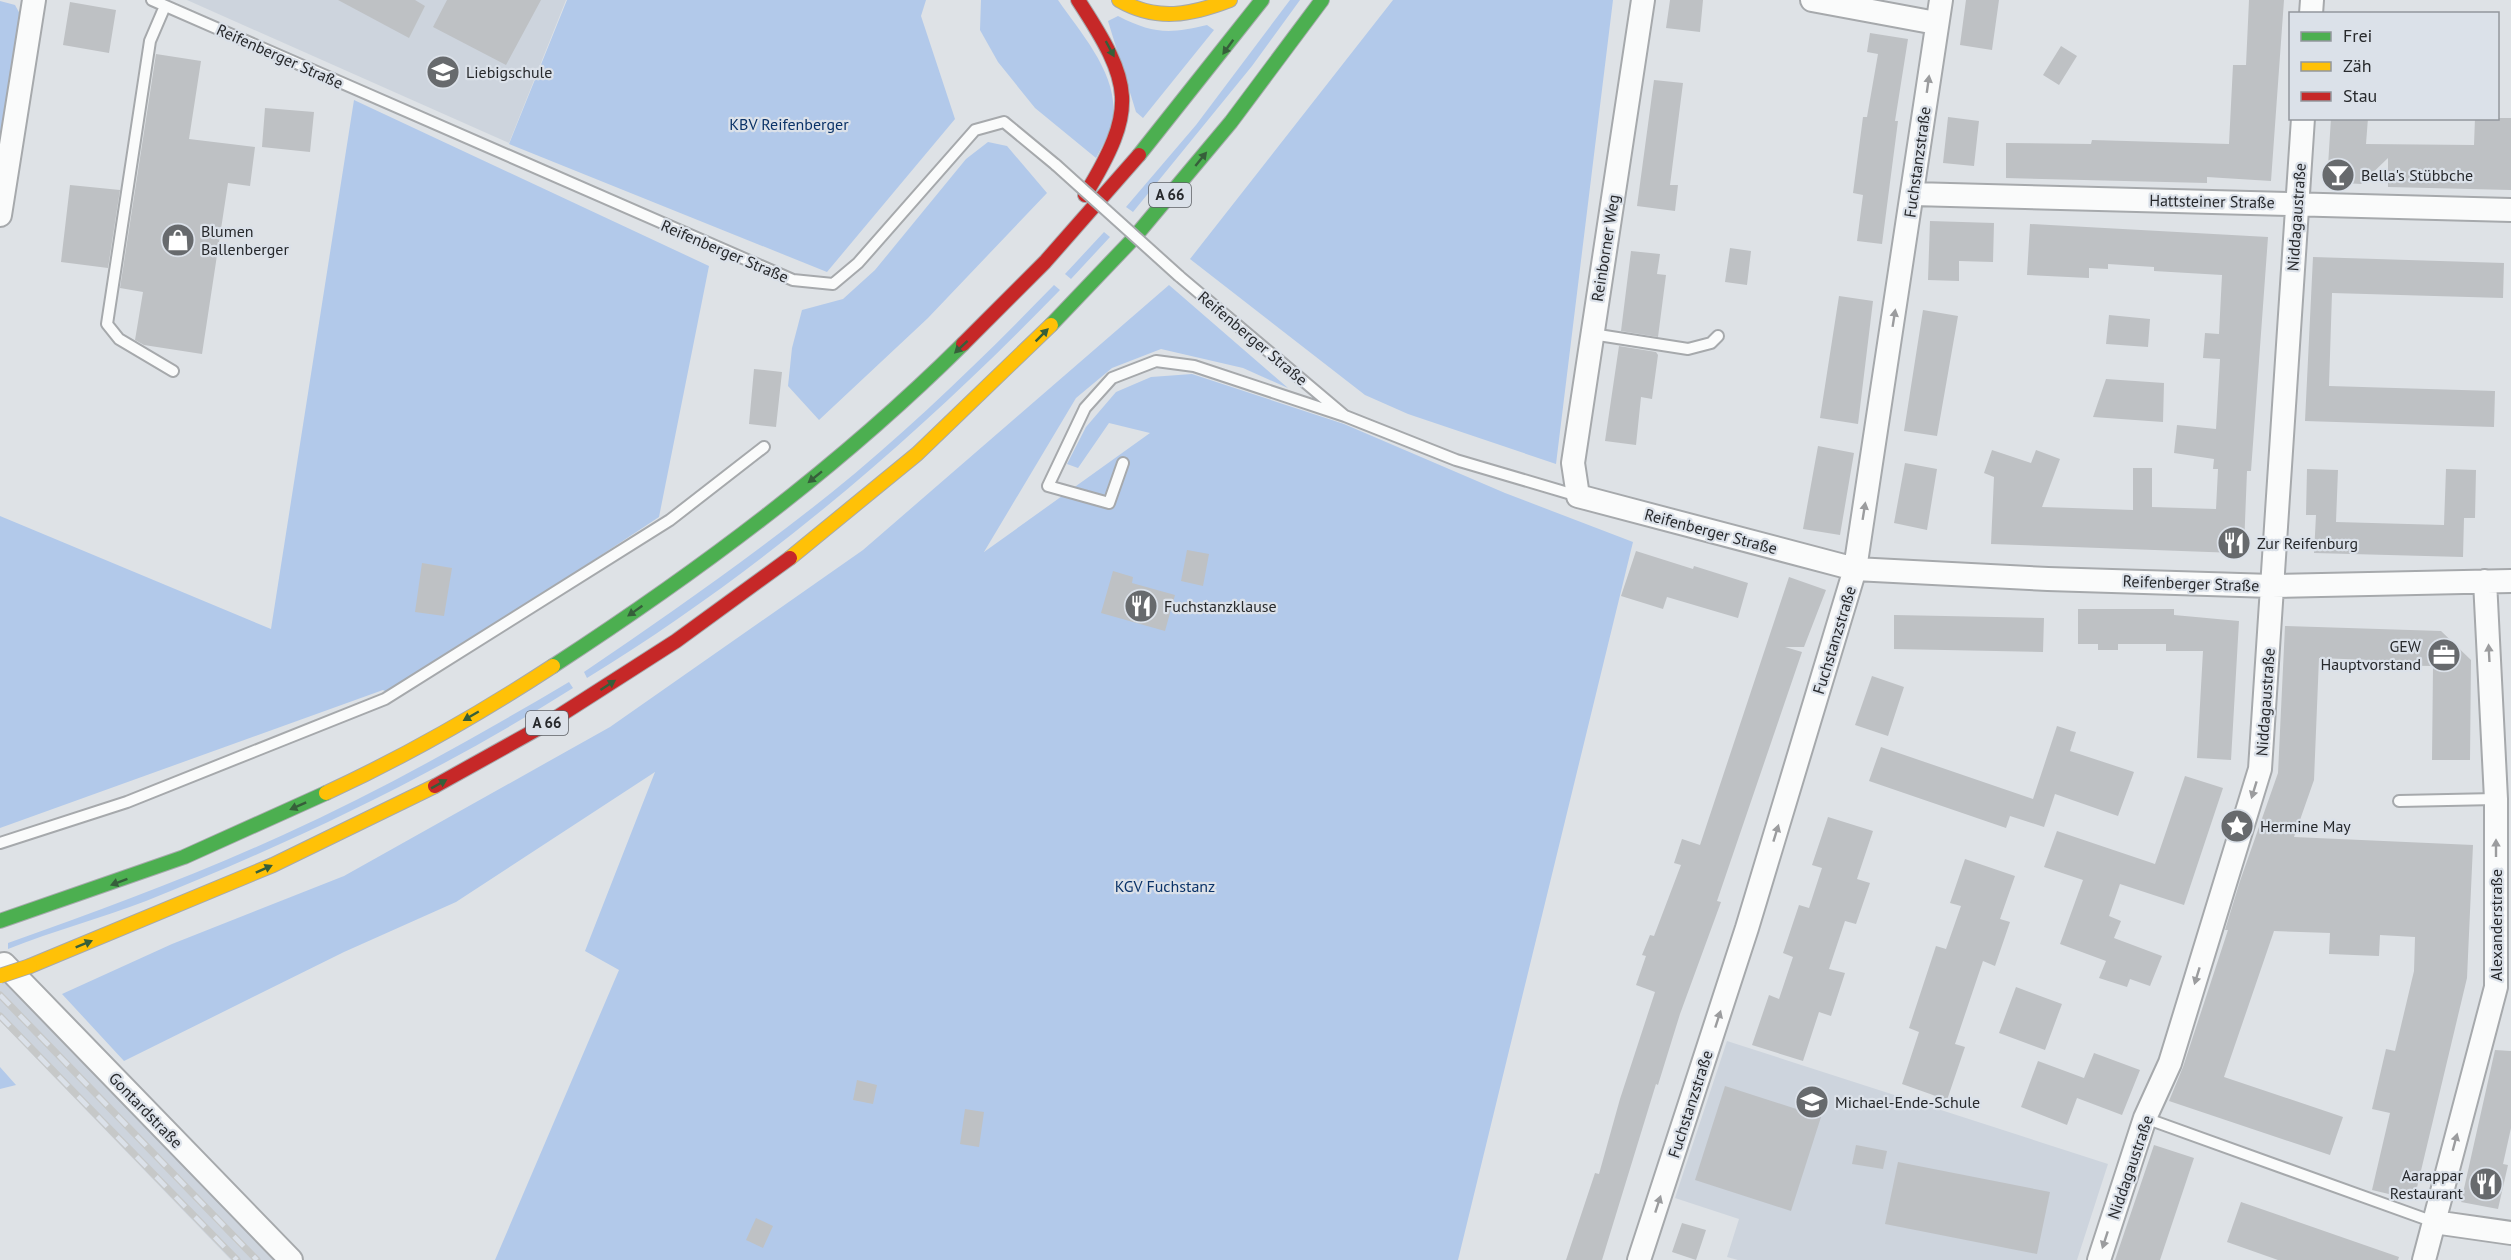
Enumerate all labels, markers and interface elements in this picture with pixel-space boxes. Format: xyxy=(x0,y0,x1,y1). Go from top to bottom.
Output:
legend xyxy=(2289,12,2499,120)
street label: Reifenberger Straße xyxy=(214,19,346,93)
text: Frei xyxy=(2343,24,2372,47)
one-way arrow xyxy=(1222,40,1234,55)
one-way arrow xyxy=(1105,41,1115,58)
school or university icon: Liebigschule xyxy=(425,54,461,90)
text: Zäh xyxy=(2343,54,2372,77)
place label: Liebigschule xyxy=(466,62,552,82)
one-way arrow xyxy=(1924,74,1933,93)
text: Stau xyxy=(2343,84,2377,107)
street label: Fuchstanzstraße xyxy=(1899,105,1935,219)
park label: KBV Reifenberger xyxy=(729,114,849,134)
one-way arrow xyxy=(1194,151,1207,167)
bar icon: Bella's Stübbche xyxy=(2320,157,2356,193)
street label: Niddagaustraße xyxy=(2282,162,2310,272)
place label: Bella's Stübbche xyxy=(2361,165,2473,185)
road number: A 66 xyxy=(1149,183,1191,207)
street label: Hattsteiner Straße xyxy=(2149,190,2275,212)
street label: Reinborner Weg xyxy=(1587,193,1623,303)
street label: Reifenberger Straße xyxy=(658,215,792,287)
place label: Blumen Ballenberger xyxy=(201,221,289,259)
shop icon: Blumen Ballenberger xyxy=(160,222,196,258)
street label: Reifenberger Straße xyxy=(1194,286,1312,390)
one-way arrow xyxy=(1889,308,1898,327)
one-way arrow xyxy=(1035,328,1049,342)
one-way arrow xyxy=(954,340,968,354)
one-way arrow xyxy=(807,470,823,483)
one-way arrow xyxy=(1860,501,1869,520)
street label: Reifenberger Straße xyxy=(1642,504,1780,558)
restaurant icon: Zur Reifenburg xyxy=(2216,525,2252,561)
place label: Zur Reifenburg xyxy=(2257,533,2358,553)
street label: Reifenberger Straße xyxy=(2122,571,2260,595)
street label: Fuchstanzstraße xyxy=(1808,584,1860,696)
restaurant icon: Fuchstanzklause xyxy=(1123,588,1159,624)
place label: Fuchstanzklause xyxy=(1164,596,1277,616)
one-way arrow xyxy=(628,605,644,617)
place label: GEW Hauptvorstand xyxy=(2321,636,2422,674)
office icon: GEW Hauptvorstand xyxy=(2426,637,2462,673)
one-way arrow xyxy=(2484,643,2493,662)
street label: Niddagaustraße xyxy=(2251,647,2279,757)
one-way arrow xyxy=(599,679,615,691)
one-way arrow xyxy=(463,710,479,721)
road number: A 66 xyxy=(526,711,568,735)
one-way arrow xyxy=(431,779,448,789)
one-way arrow xyxy=(2249,781,2258,799)
one-way arrow xyxy=(290,802,307,811)
place icon: Hermine May xyxy=(2219,808,2255,844)
place label: Hermine May xyxy=(2260,816,2351,836)
one-way arrow xyxy=(1772,824,1781,842)
one-way arrow xyxy=(2491,838,2501,857)
one-way arrow xyxy=(256,865,273,874)
street label: Alexanderstraße xyxy=(2486,869,2506,981)
park label: KGV Fuchstanz xyxy=(1115,876,1215,896)
one-way arrow xyxy=(110,878,128,888)
one-way arrow xyxy=(75,939,93,948)
one-way arrow xyxy=(2191,967,2201,985)
one-way arrow xyxy=(1714,1010,1723,1028)
street label: Fuchstanzstraße xyxy=(1663,1048,1717,1160)
street label: Gontardstraße xyxy=(105,1068,187,1152)
school or university icon: Michael-Ende-Schule xyxy=(1794,1084,1830,1120)
place label: Michael-Ende-Schule xyxy=(1835,1092,1980,1112)
street label: Niddagaustraße xyxy=(2103,1112,2157,1222)
one-way arrow xyxy=(2451,1133,2460,1151)
place label: Aarappar Restaurant xyxy=(2390,1165,2464,1203)
restaurant icon: Aarappar Restaurant xyxy=(2468,1166,2504,1202)
one-way arrow xyxy=(1653,1195,1663,1213)
one-way arrow xyxy=(2100,1231,2110,1249)

